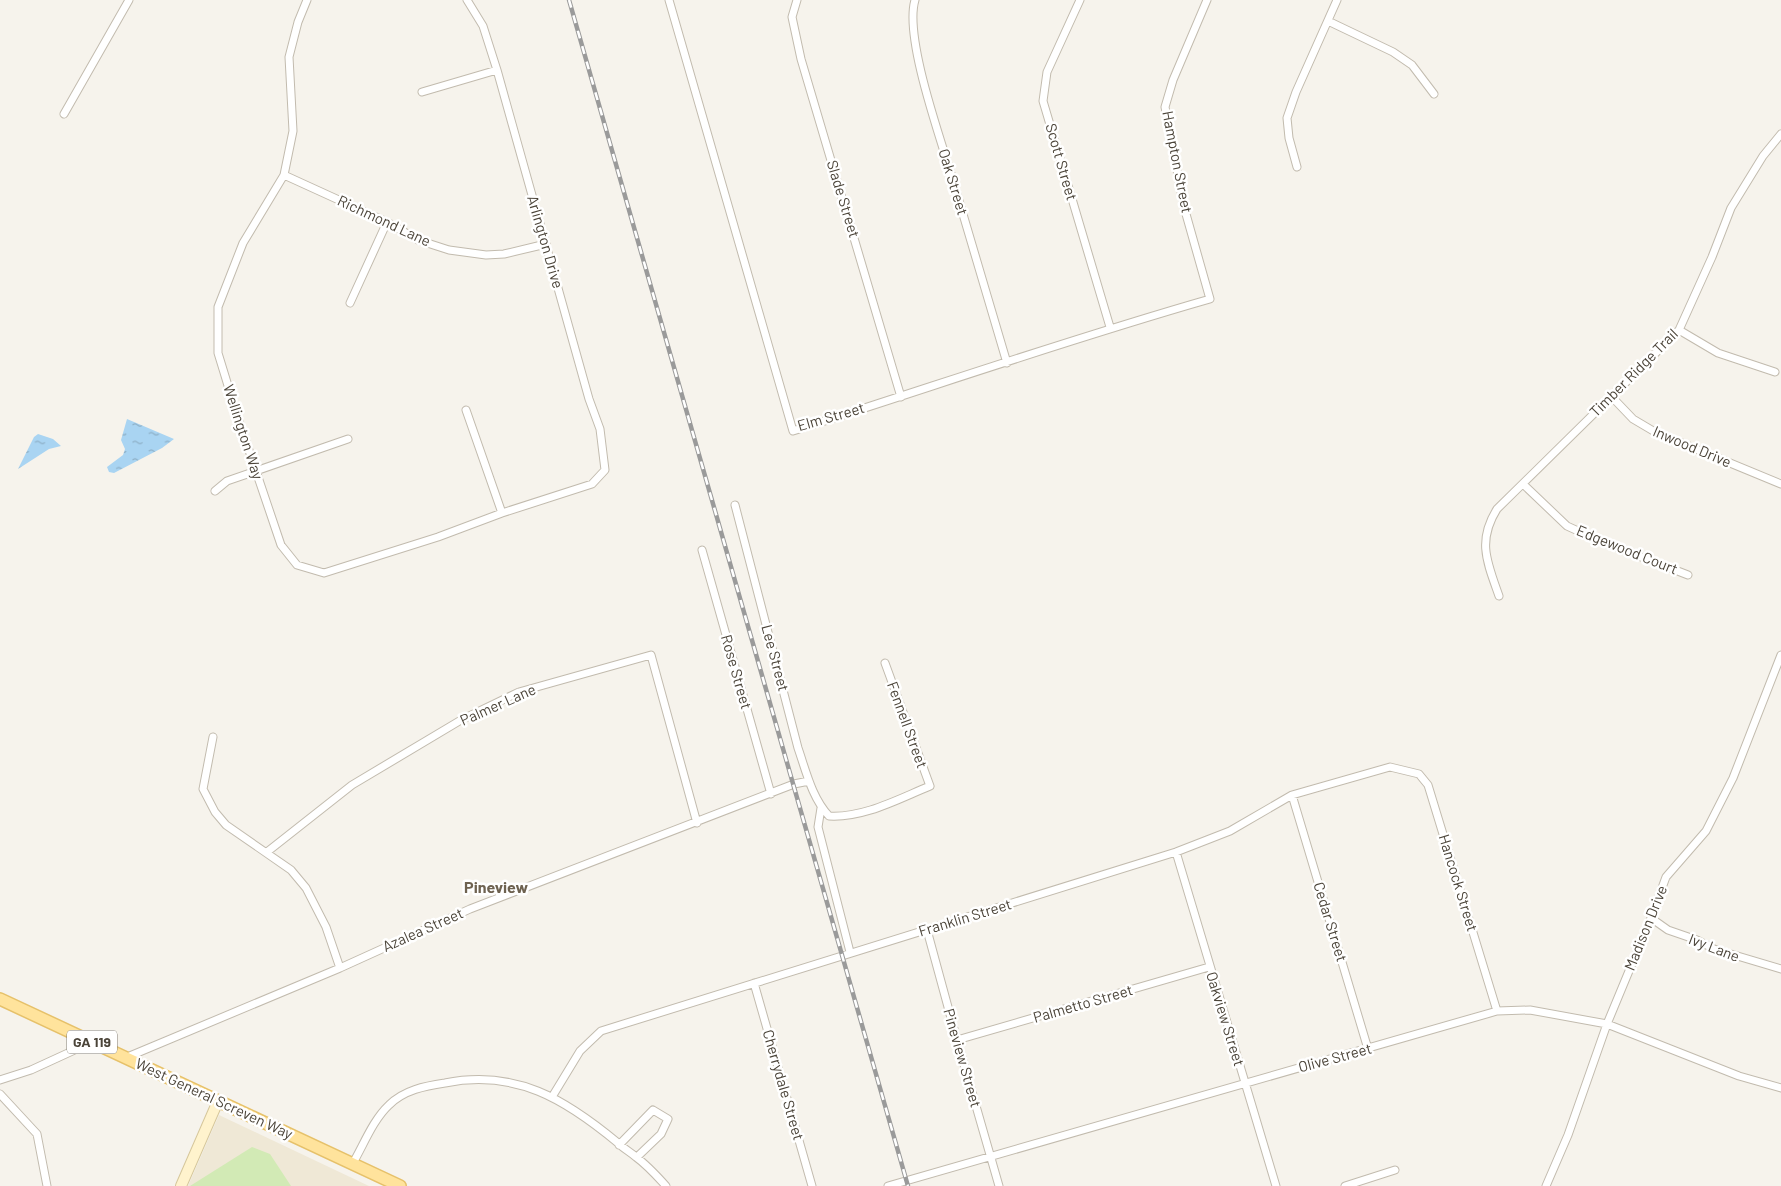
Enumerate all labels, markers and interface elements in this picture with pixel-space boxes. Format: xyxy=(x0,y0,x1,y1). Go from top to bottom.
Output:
street label: Hampton Street xyxy=(1159,109,1197,214)
street label: Scott Street xyxy=(1042,121,1082,202)
street label: Oak Street xyxy=(935,146,973,217)
street label: Slade Street xyxy=(824,158,864,240)
street label: Richmond Lane xyxy=(335,191,434,250)
street label: Arlington Drive xyxy=(524,193,568,290)
street label: Timber Ridge Trail xyxy=(1585,324,1681,420)
street label: Wellington Way xyxy=(220,382,268,481)
street label: Elm Street xyxy=(795,398,866,434)
street label: Inwood Drive xyxy=(1651,422,1734,471)
street label: Edgewood Court xyxy=(1574,521,1681,578)
street label: Lee Street xyxy=(758,622,794,693)
street label: Rose Street xyxy=(718,632,756,711)
street label: Palmer Lane xyxy=(457,679,538,729)
street label: Fennell Street xyxy=(884,679,932,770)
street label: Hancock Street xyxy=(1436,832,1482,933)
district label: Pineview xyxy=(464,877,528,896)
street label: Cedar Street xyxy=(1310,880,1352,964)
street label: Madison Drive xyxy=(1620,882,1670,973)
street label: Franklin Street xyxy=(916,894,1013,940)
street label: Azalea Street xyxy=(379,903,466,955)
street label: Ivy Lane xyxy=(1686,929,1742,965)
street label: Oakview Street xyxy=(1203,969,1249,1068)
street label: Palmetto Street xyxy=(1031,980,1135,1026)
street label: Pineview Street xyxy=(940,1006,986,1109)
street label: Cherrydale Street xyxy=(760,1027,808,1142)
road number: GA 119 xyxy=(67,1030,117,1054)
street label: Olive Street xyxy=(1296,1039,1373,1075)
street label: West General Screven Way xyxy=(133,1054,296,1142)

